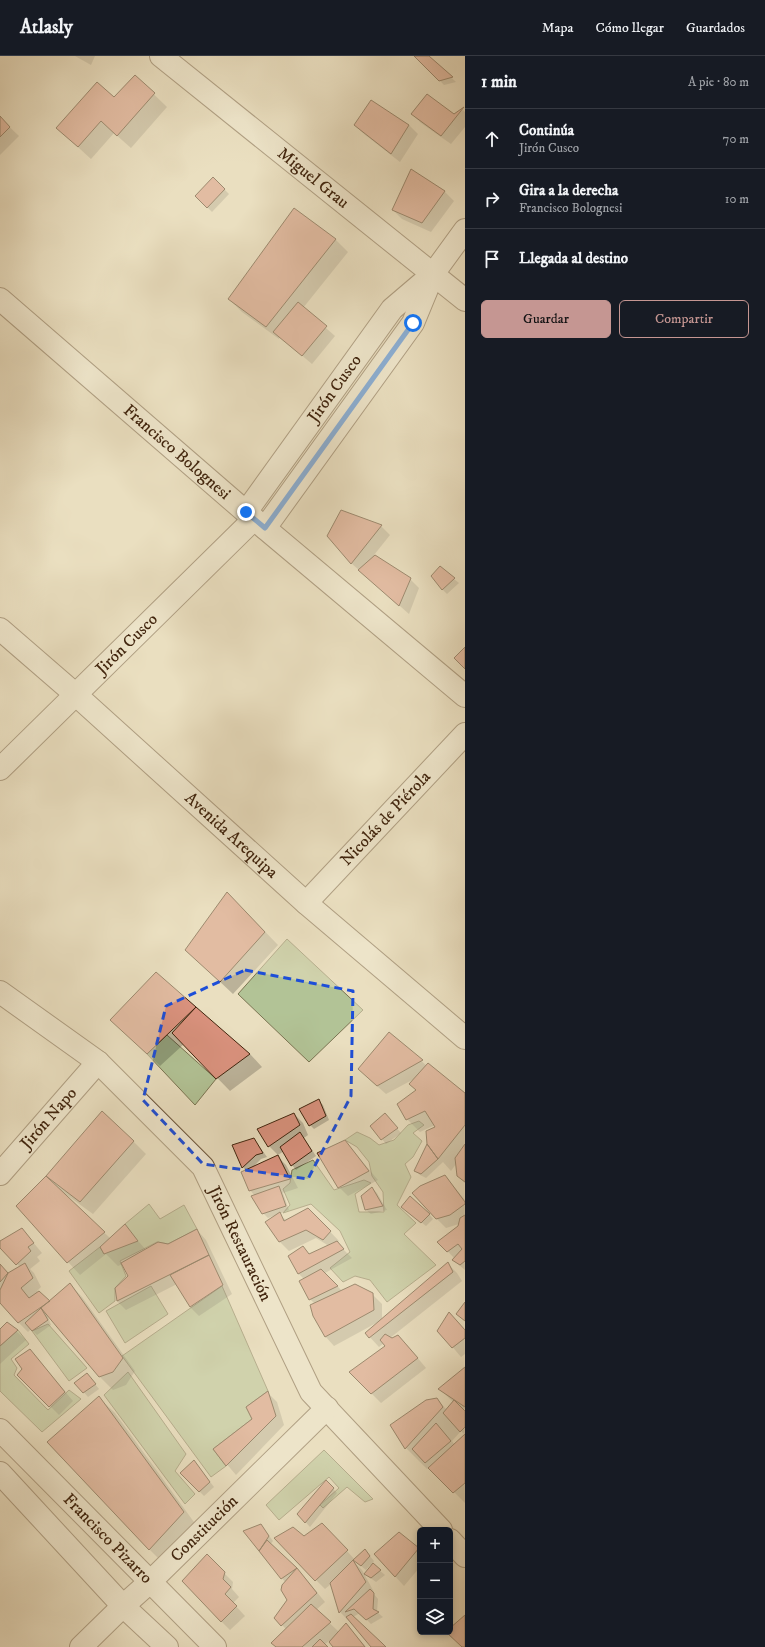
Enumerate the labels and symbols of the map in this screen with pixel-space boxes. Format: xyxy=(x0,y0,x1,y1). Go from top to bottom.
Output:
street label: Miguel Grau xyxy=(273,143,353,214)
route start xyxy=(404,314,422,332)
street label: Jirón Cusco xyxy=(302,350,367,429)
street label: Francisco Bolognesi xyxy=(119,400,235,505)
route end xyxy=(237,503,255,521)
street label: Jirón Cusco xyxy=(90,609,163,681)
street label: Nicolás de Piérola xyxy=(336,766,436,871)
street label: Avenida Arequipa xyxy=(180,787,283,884)
street label: Jirón Napo xyxy=(14,1083,82,1156)
street label: Jirón Restauración xyxy=(202,1181,277,1305)
street label: Francisco Pizarro xyxy=(58,1489,157,1589)
street label: Constitución xyxy=(166,1490,243,1567)

